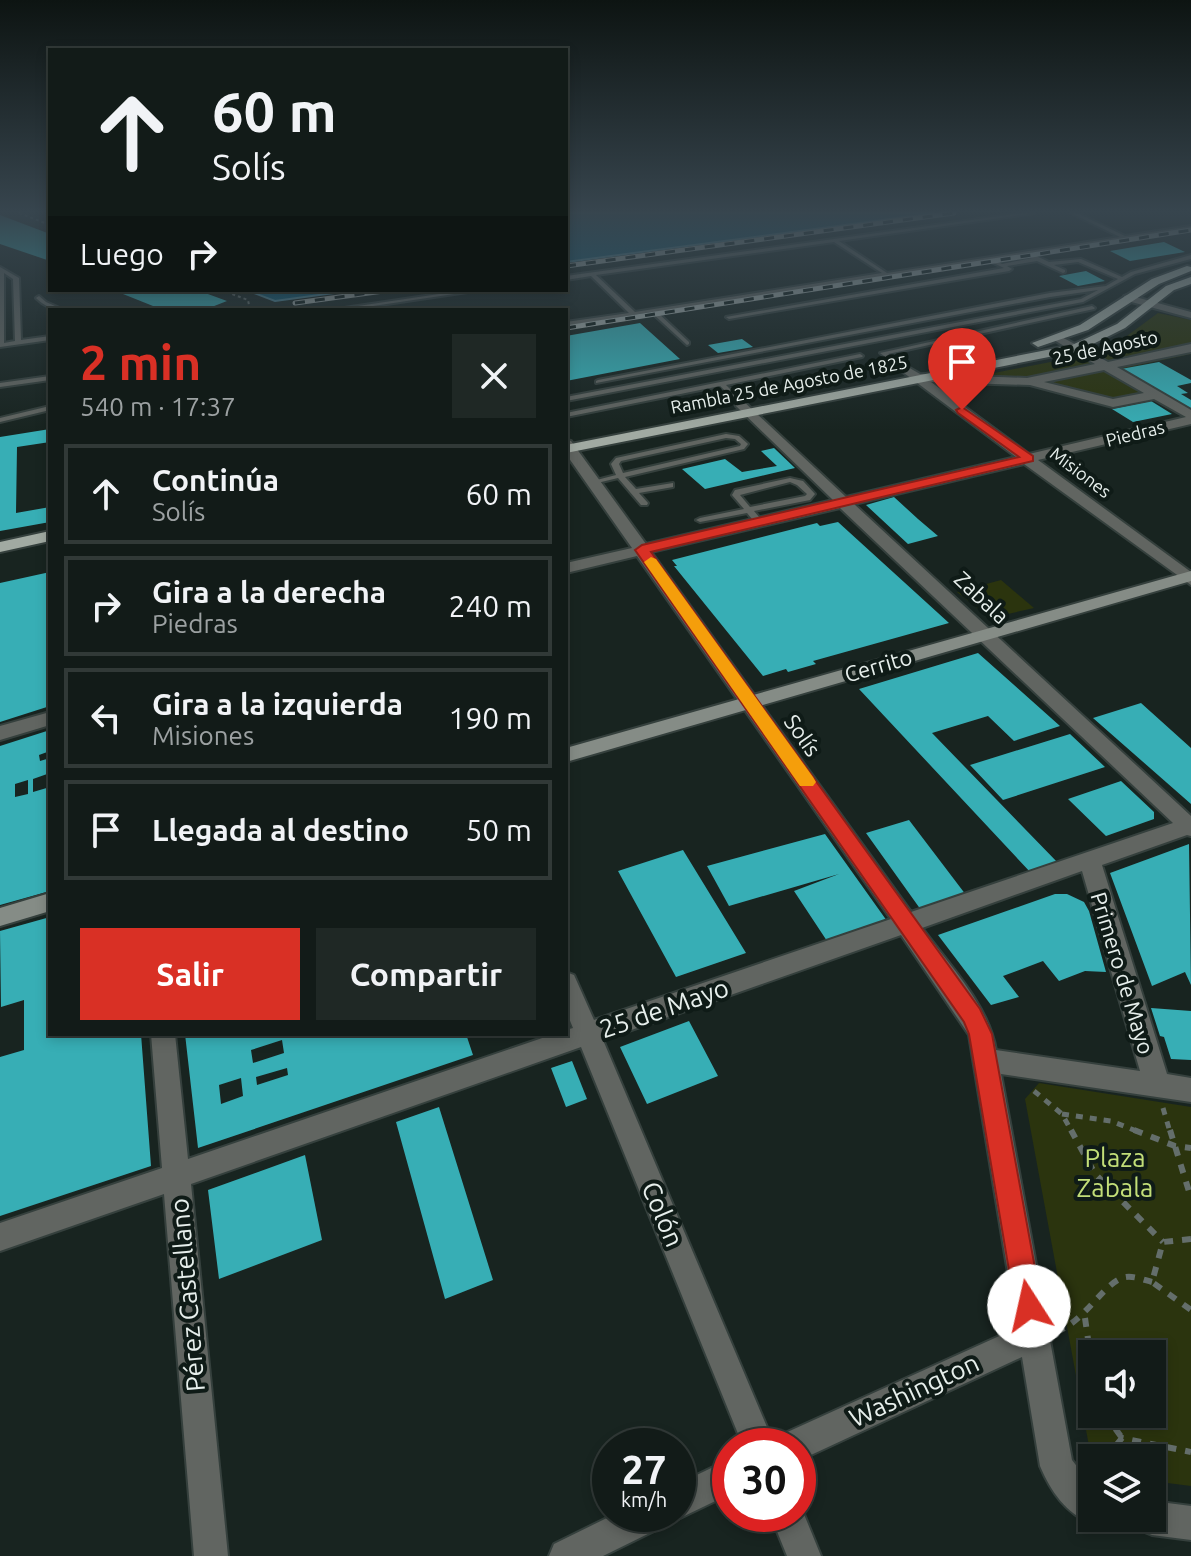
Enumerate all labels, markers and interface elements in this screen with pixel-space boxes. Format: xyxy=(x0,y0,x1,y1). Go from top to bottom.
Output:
icon: ahead xyxy=(80,80,184,184)
text: 60 m xyxy=(212,80,337,143)
text: Solís xyxy=(212,146,286,187)
icon: right xyxy=(180,232,224,276)
text: Luego xyxy=(80,237,164,271)
street label: 25 de Agosto xyxy=(1051,326,1159,368)
pin xyxy=(928,328,996,410)
button: close xyxy=(452,334,536,418)
text: 2 min xyxy=(80,335,201,389)
icon: arrive xyxy=(940,340,984,384)
street label: Rambla 25 de Agosto de 1825 xyxy=(669,351,909,417)
text: 540 m · 17:37 xyxy=(80,392,236,421)
street label: Piedras xyxy=(1104,416,1166,450)
street label: Misiones xyxy=(1047,443,1115,501)
text: Continúa xyxy=(152,463,279,497)
icon: ahead xyxy=(84,472,128,516)
text: 60 m xyxy=(465,477,532,511)
text: Solís xyxy=(152,497,205,526)
street label: Zabala xyxy=(950,566,1014,628)
text: Gira a la derecha xyxy=(152,575,386,609)
icon: right xyxy=(84,584,128,628)
text: 240 m xyxy=(448,589,532,623)
text: Piedras xyxy=(152,609,238,638)
street label: Cerrito xyxy=(841,643,915,687)
text: Gira a la izquierda xyxy=(152,687,403,721)
icon: left xyxy=(84,696,128,740)
text: 190 m xyxy=(448,701,532,735)
street label: Solís xyxy=(780,709,826,761)
text: Misiones xyxy=(152,721,254,750)
icon: arrive xyxy=(84,808,128,852)
text: Llegada al destino xyxy=(152,813,409,847)
text: 50 m xyxy=(465,813,532,847)
street label: Primero de Mayo xyxy=(1086,889,1160,1057)
button: Salir xyxy=(80,928,300,1020)
button: Compartir xyxy=(316,928,536,1020)
street label: 25 de Mayo xyxy=(596,972,732,1044)
park label: Plaza Zabala xyxy=(1077,1143,1153,1202)
street label: Colón xyxy=(636,1177,690,1251)
street label: Pérez Castellano xyxy=(164,1197,210,1393)
position arrow xyxy=(987,1264,1071,1348)
map controls xyxy=(1078,1340,1166,1532)
button: sound xyxy=(1078,1340,1166,1428)
street label: Washington xyxy=(845,1347,983,1433)
speed limit sign: 30 xyxy=(712,1428,816,1532)
button: layers xyxy=(1078,1444,1166,1532)
text: 27 xyxy=(621,1447,667,1492)
text: km/h xyxy=(621,1488,667,1511)

